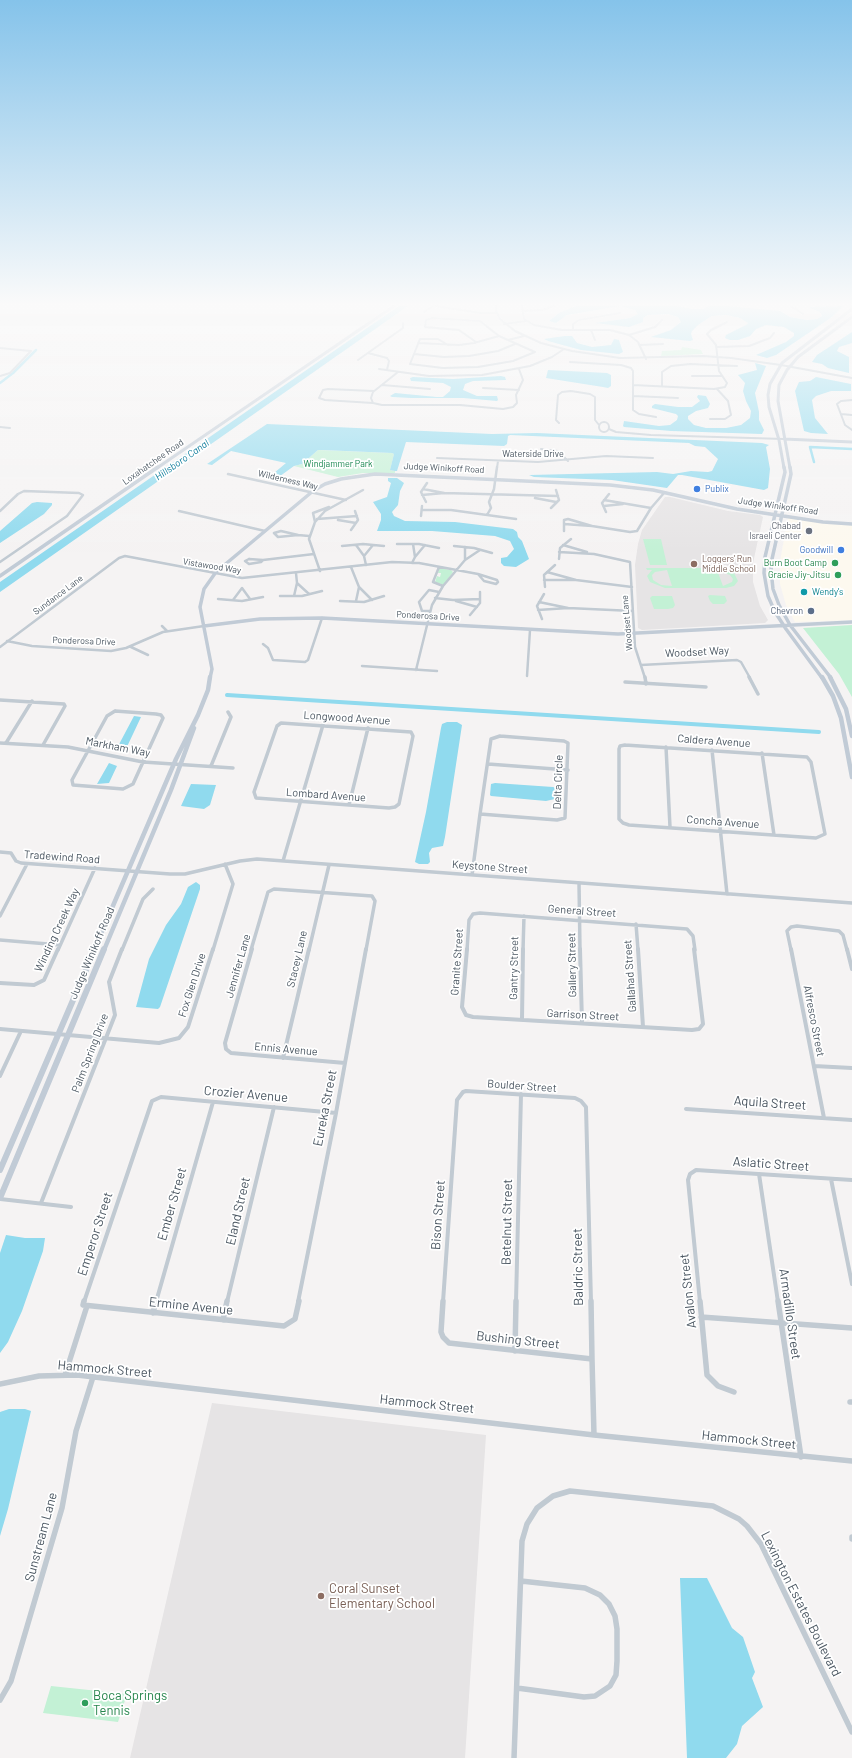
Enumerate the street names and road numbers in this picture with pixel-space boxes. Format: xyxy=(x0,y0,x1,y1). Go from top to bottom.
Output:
street label: Loxahatchee Road xyxy=(120,437,186,487)
street label: Waterside Drive xyxy=(502,449,564,459)
street label: Judge Winikoff Road xyxy=(403,460,485,476)
street label: Wilderness Way xyxy=(257,468,319,492)
street label: Judge Winikoff Road xyxy=(737,495,819,517)
street label: Vistawood Way xyxy=(182,556,242,576)
street label: Sundance Lane xyxy=(31,573,85,617)
street label: Woodset Lane xyxy=(619,595,635,651)
street label: Ponderosa Drive xyxy=(396,609,460,623)
street label: Ponderosa Drive xyxy=(52,634,116,648)
street label: Woodset Way xyxy=(665,644,729,660)
street label: Longwood Avenue xyxy=(303,708,391,728)
street label: Caldera Avenue xyxy=(677,732,751,750)
street label: Markham Way xyxy=(85,734,151,760)
street label: Delta Circle xyxy=(550,755,566,809)
street label: Lombard Avenue xyxy=(286,786,366,804)
street label: Concha Avenue xyxy=(686,813,760,831)
street label: Tradewind Road xyxy=(24,848,100,866)
street label: Keystone Street xyxy=(452,858,528,876)
street label: Winding Creek Way xyxy=(32,886,82,974)
street label: General Street xyxy=(547,902,617,920)
street label: Judge Winikoff Road xyxy=(67,905,117,1001)
street label: Granite Street xyxy=(448,928,466,996)
street label: Stacey Lane xyxy=(284,929,310,989)
street label: Jennifer Lane xyxy=(223,932,253,1000)
street label: Gallery Street xyxy=(565,932,579,998)
street label: Gantry Street xyxy=(507,936,521,1000)
street label: Gallahad Street xyxy=(621,939,639,1013)
street label: Fox Glen Drive xyxy=(175,951,209,1019)
street label: Alfresco Street xyxy=(801,984,827,1058)
street label: Garrison Street xyxy=(546,1007,620,1023)
street label: Palm Spring Drive xyxy=(69,1012,111,1094)
street label: Ennis Avenue xyxy=(254,1040,318,1058)
street label: Eureka Street xyxy=(310,1068,340,1148)
street label: Boulder Street xyxy=(487,1077,557,1095)
street label: Crozier Avenue xyxy=(203,1083,289,1105)
street label: Aquila Street xyxy=(733,1093,807,1113)
street label: Aslatic Street xyxy=(732,1154,810,1174)
street label: Ember Street xyxy=(154,1166,190,1242)
street label: Eland Street xyxy=(223,1175,253,1247)
street label: Betelnut Street xyxy=(498,1179,516,1265)
street label: Bison Street xyxy=(428,1180,448,1250)
street label: Emperor Street xyxy=(74,1190,116,1278)
street label: Baldric Street xyxy=(570,1228,586,1306)
street label: Avalon Street xyxy=(676,1253,700,1329)
street label: Armadillo Street xyxy=(776,1268,804,1360)
street label: Ermine Avenue xyxy=(148,1294,234,1318)
street label: Bushing Street xyxy=(476,1328,560,1352)
street label: Hammock Street xyxy=(57,1357,153,1381)
street label: Hammock Street xyxy=(379,1391,475,1417)
street label: Hammock Street xyxy=(701,1427,797,1453)
street label: Sunstream Lane xyxy=(22,1491,60,1583)
street label: Lexington Estates Boulevard xyxy=(758,1529,844,1679)

